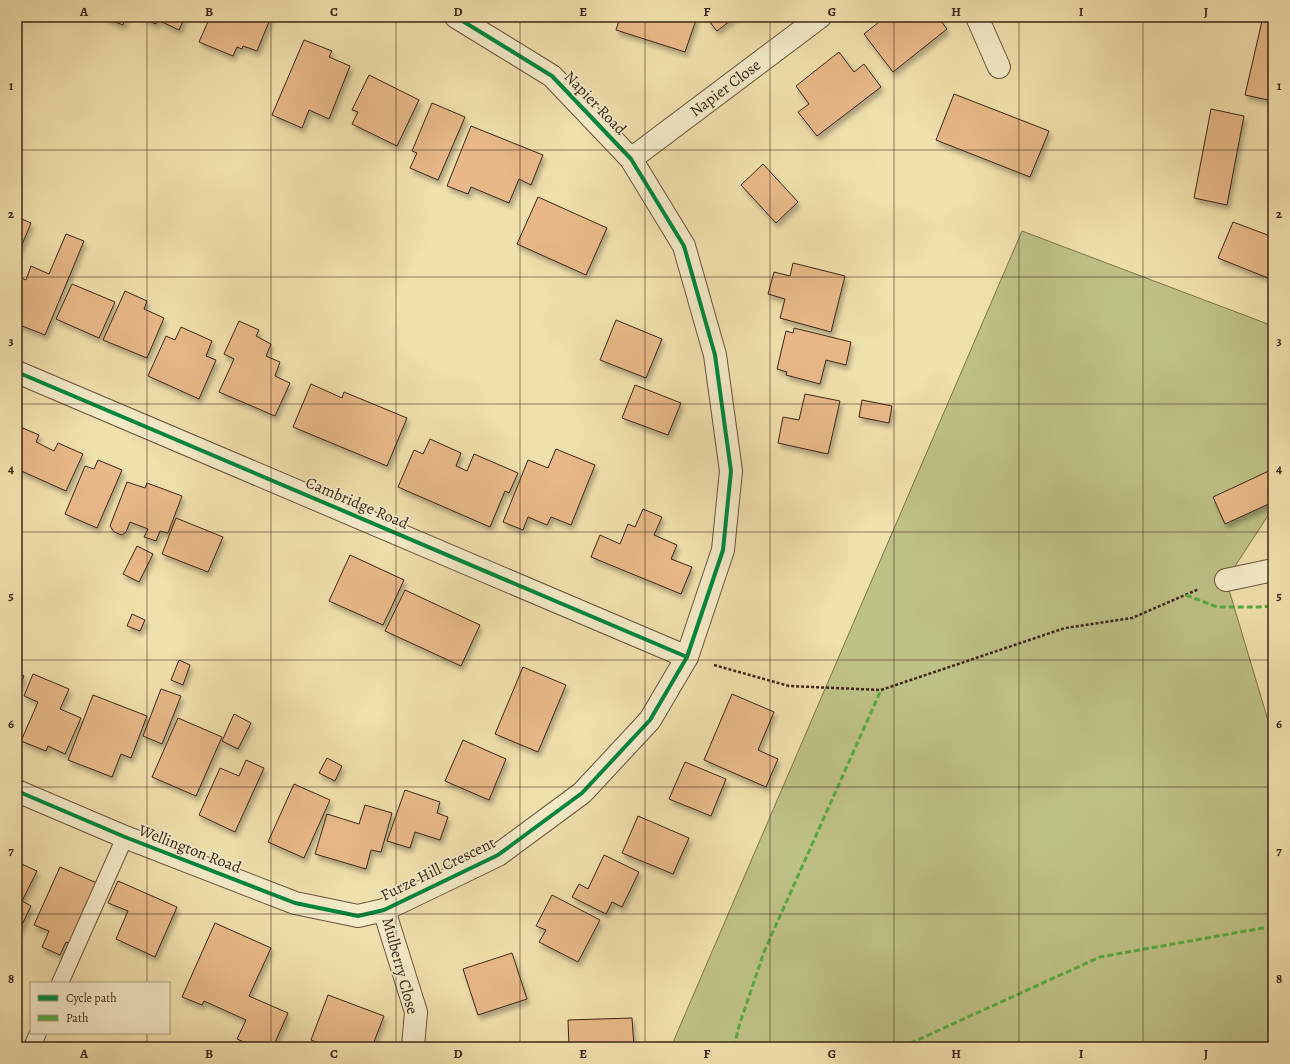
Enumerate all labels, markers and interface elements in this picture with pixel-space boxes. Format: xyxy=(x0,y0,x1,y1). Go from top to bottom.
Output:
text: A xyxy=(79,3,89,20)
text: B xyxy=(205,3,213,20)
text: C xyxy=(330,3,338,20)
text: D xyxy=(453,3,463,20)
text: E xyxy=(579,3,587,20)
text: F xyxy=(704,3,711,20)
text: G xyxy=(828,3,836,20)
text: H xyxy=(951,3,961,20)
text: I xyxy=(1079,3,1084,20)
text: J xyxy=(1204,3,1208,20)
street label: Napier Close xyxy=(685,54,765,122)
street label: Napier Road xyxy=(559,66,631,140)
text: 1 xyxy=(9,77,14,94)
text: 1 xyxy=(1277,77,1282,94)
text: 2 xyxy=(8,205,15,222)
text: 2 xyxy=(1276,205,1283,222)
text: 3 xyxy=(8,332,14,349)
text: 3 xyxy=(1276,332,1282,349)
text: 4 xyxy=(8,460,14,477)
text: 4 xyxy=(1276,460,1282,477)
street label: Cambridge Road xyxy=(302,471,412,535)
text: 5 xyxy=(8,587,14,604)
text: 5 xyxy=(1276,587,1282,604)
text: 6 xyxy=(8,715,14,732)
text: 6 xyxy=(1276,715,1282,732)
street label: Wellington Road xyxy=(134,819,245,879)
street label: Furze Hill Crescent xyxy=(377,832,499,906)
text: 7 xyxy=(8,842,14,859)
text: 7 xyxy=(1276,842,1282,859)
street label: Mulberry Close xyxy=(377,915,423,1017)
text: 8 xyxy=(8,970,14,987)
text: 8 xyxy=(1276,970,1282,987)
legend xyxy=(30,982,170,1034)
text: Cycle path xyxy=(66,990,117,1006)
text: Path xyxy=(66,1010,89,1026)
text: A xyxy=(79,1045,89,1062)
text: B xyxy=(205,1045,213,1062)
text: C xyxy=(330,1045,338,1062)
text: D xyxy=(453,1045,463,1062)
text: E xyxy=(579,1045,587,1062)
text: F xyxy=(704,1045,711,1062)
text: G xyxy=(828,1045,836,1062)
text: H xyxy=(951,1045,961,1062)
text: I xyxy=(1079,1045,1084,1062)
text: J xyxy=(1204,1045,1208,1062)

